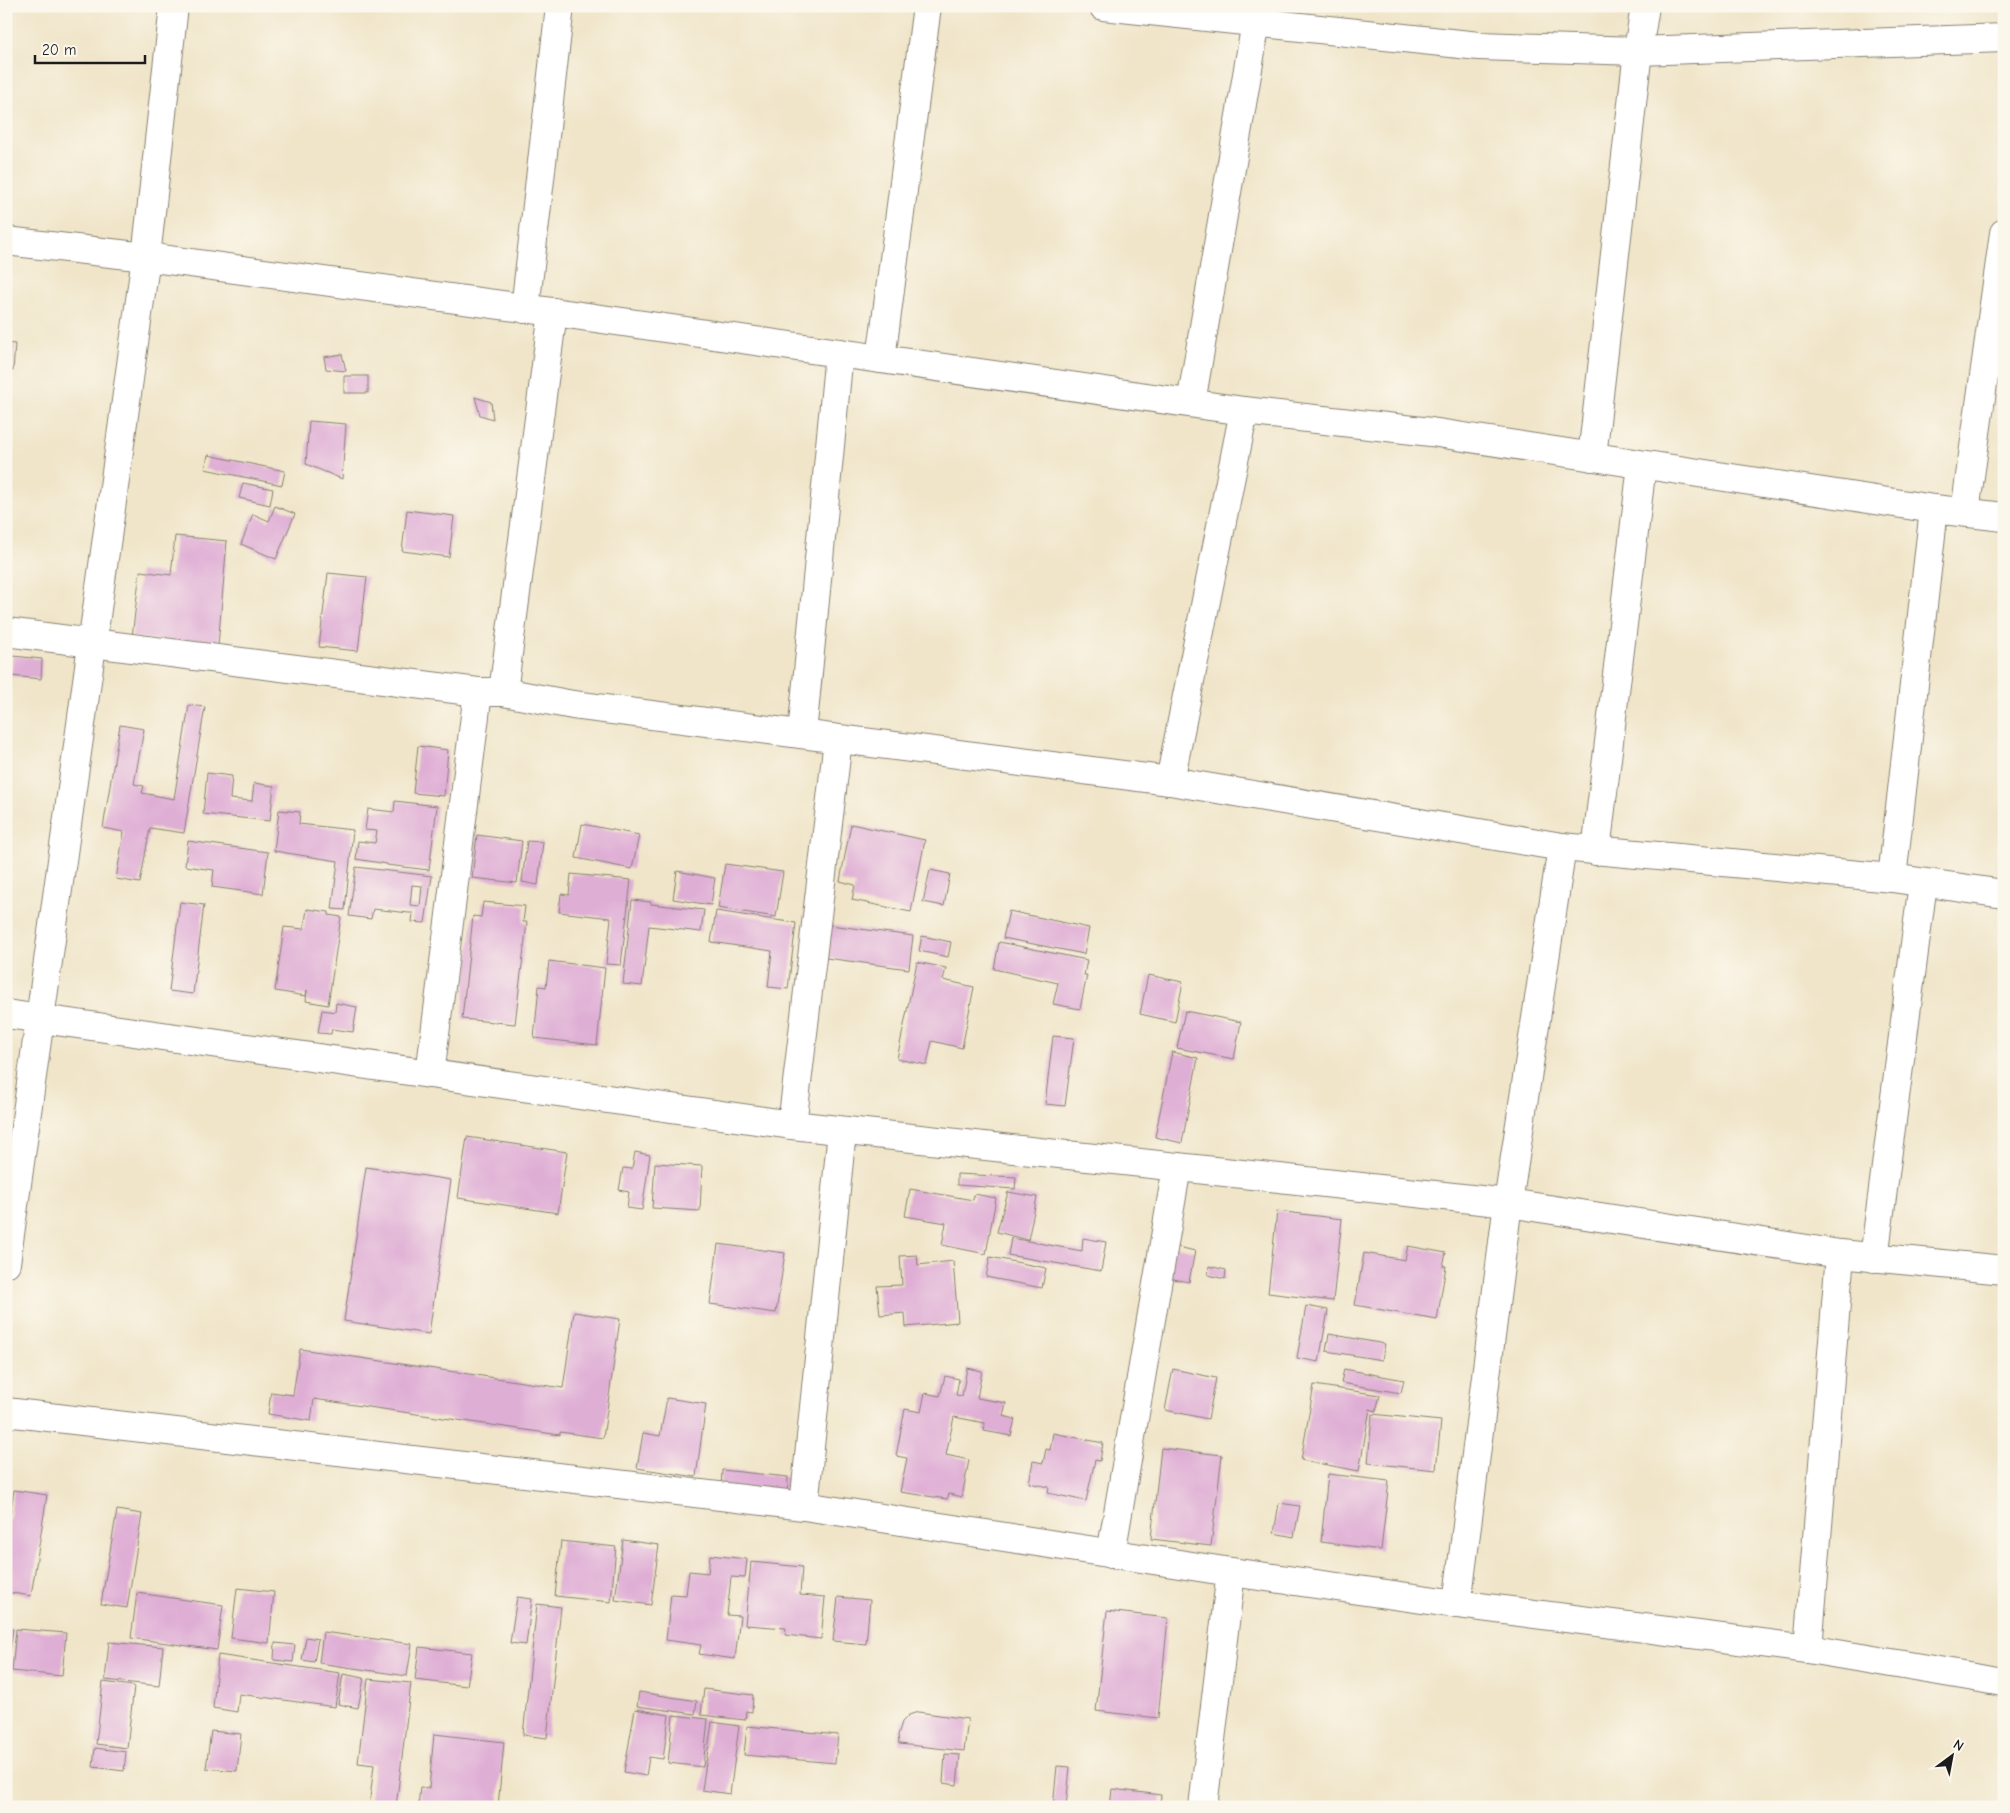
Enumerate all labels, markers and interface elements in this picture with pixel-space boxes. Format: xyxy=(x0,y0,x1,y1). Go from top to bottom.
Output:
scale bar xyxy=(35,32,145,64)
text: 20 m xyxy=(42,41,76,59)
north arrow xyxy=(1928,1730,1978,1780)
text: N xyxy=(1950,1736,1967,1755)

